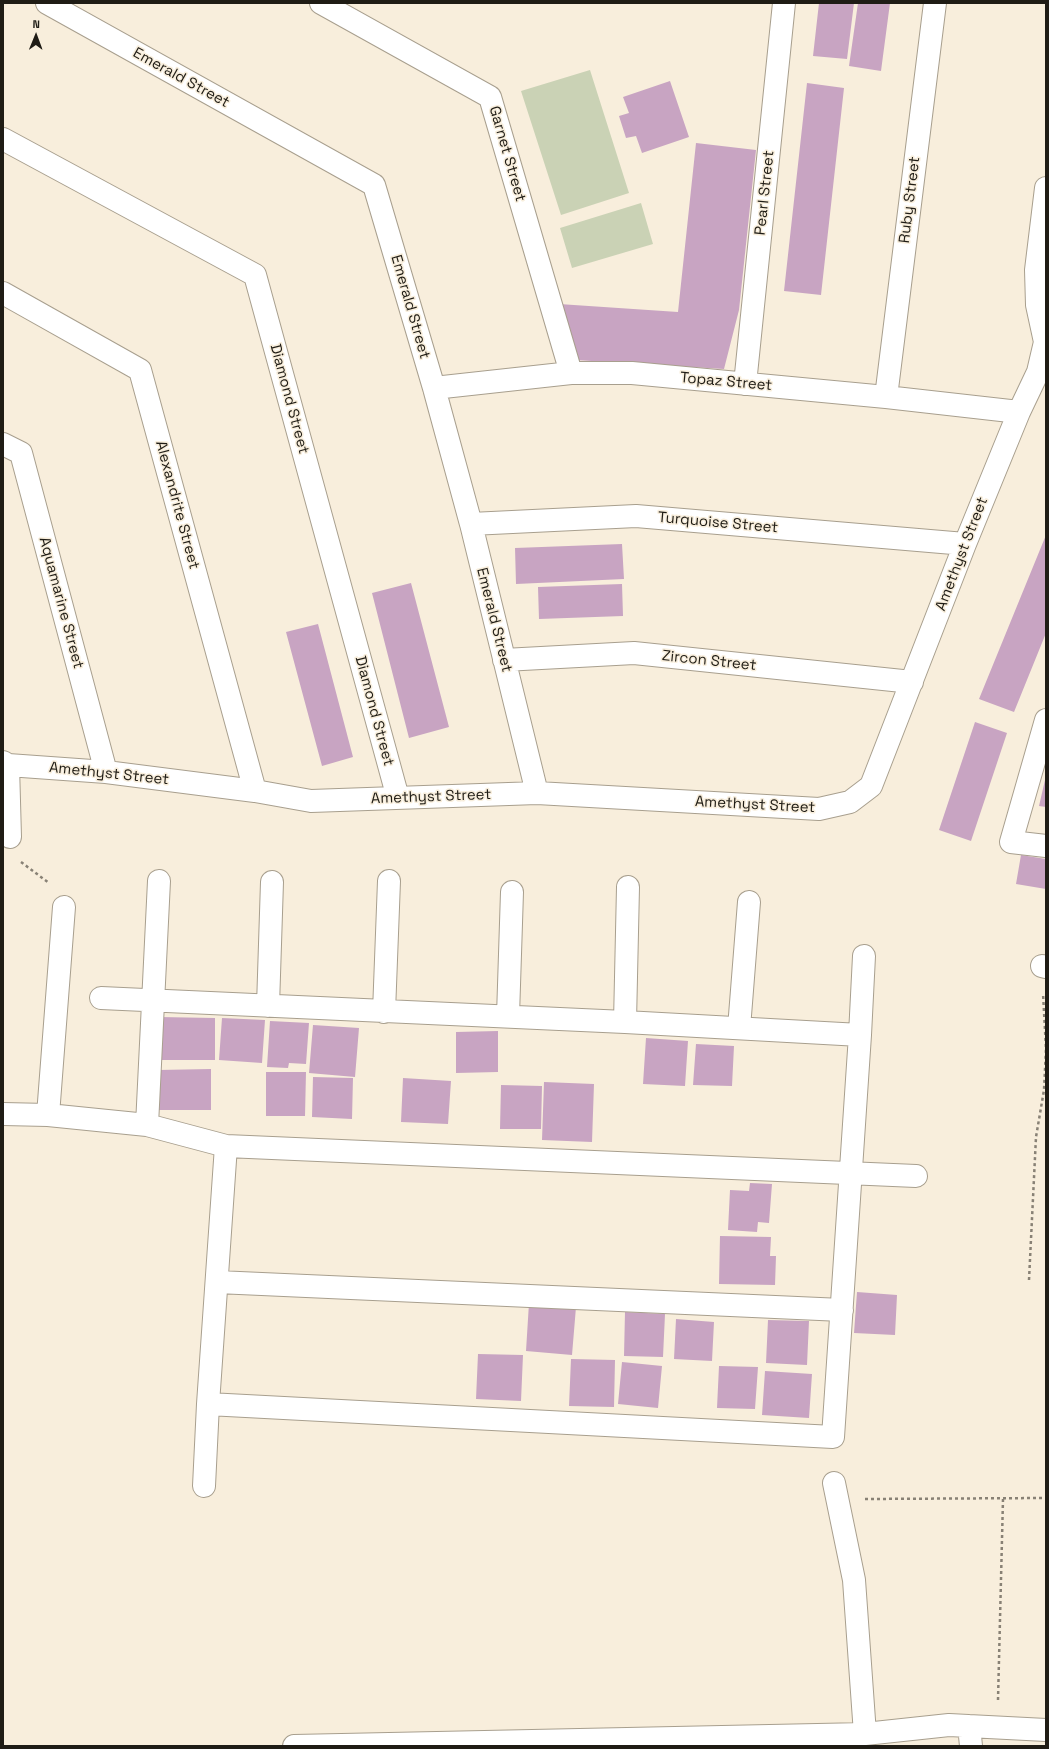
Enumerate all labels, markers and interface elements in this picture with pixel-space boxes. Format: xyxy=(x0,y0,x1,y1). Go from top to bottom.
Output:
north arrow xyxy=(16,16,56,56)
text: N xyxy=(32,17,40,31)
street label: Emerald Street xyxy=(130,44,232,112)
street label: Garnet Street xyxy=(485,104,529,204)
street label: Pearl Street xyxy=(752,150,778,236)
street label: Ruby Street xyxy=(896,156,924,244)
street label: Emerald Street xyxy=(387,253,433,361)
street label: Diamond Street xyxy=(266,342,312,456)
street label: Topaz Street xyxy=(679,369,773,395)
street label: Alexandrite Street xyxy=(151,439,203,571)
street label: Amethyst Street xyxy=(932,495,992,613)
street label: Turquoise Street xyxy=(657,509,779,537)
street label: Aquamarine Street xyxy=(35,535,87,671)
street label: Emerald Street xyxy=(472,566,516,674)
street label: Zircon Street xyxy=(661,647,757,675)
street label: Diamond Street xyxy=(351,654,397,768)
street label: Amethyst Street xyxy=(48,759,170,789)
street label: Amethyst Street xyxy=(371,786,491,808)
street label: Amethyst Street xyxy=(694,793,816,817)

